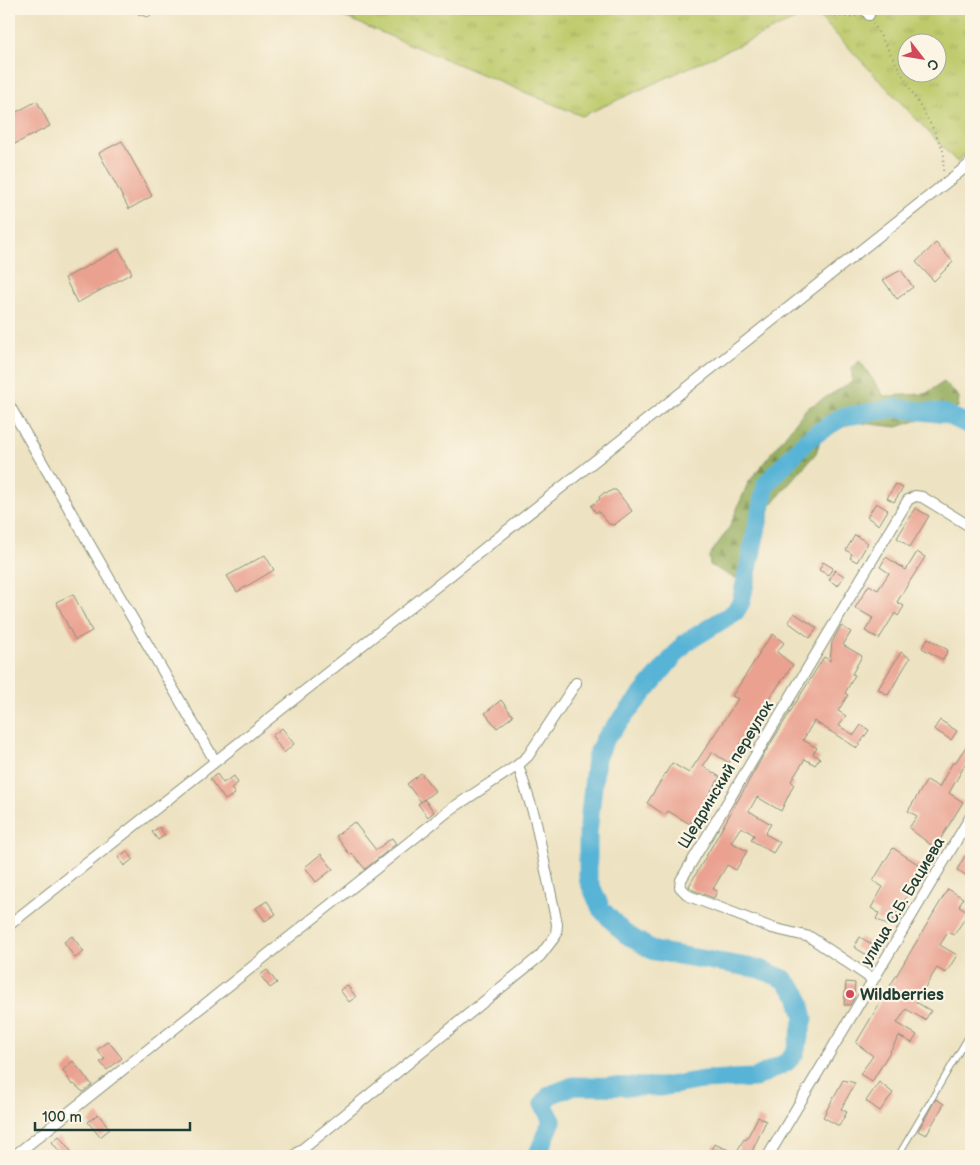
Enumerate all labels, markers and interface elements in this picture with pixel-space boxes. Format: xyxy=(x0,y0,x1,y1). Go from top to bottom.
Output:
north arrow xyxy=(898,32,948,82)
text: С xyxy=(923,56,943,73)
street label: Щедринский переулок xyxy=(675,697,778,852)
street label: улица С.Б. Бациева xyxy=(857,834,949,970)
place label: Wildberries xyxy=(860,986,944,1005)
marker: Wildberries xyxy=(844,988,856,1000)
scale bar xyxy=(35,1100,190,1132)
text: 100 m xyxy=(42,1108,82,1127)

